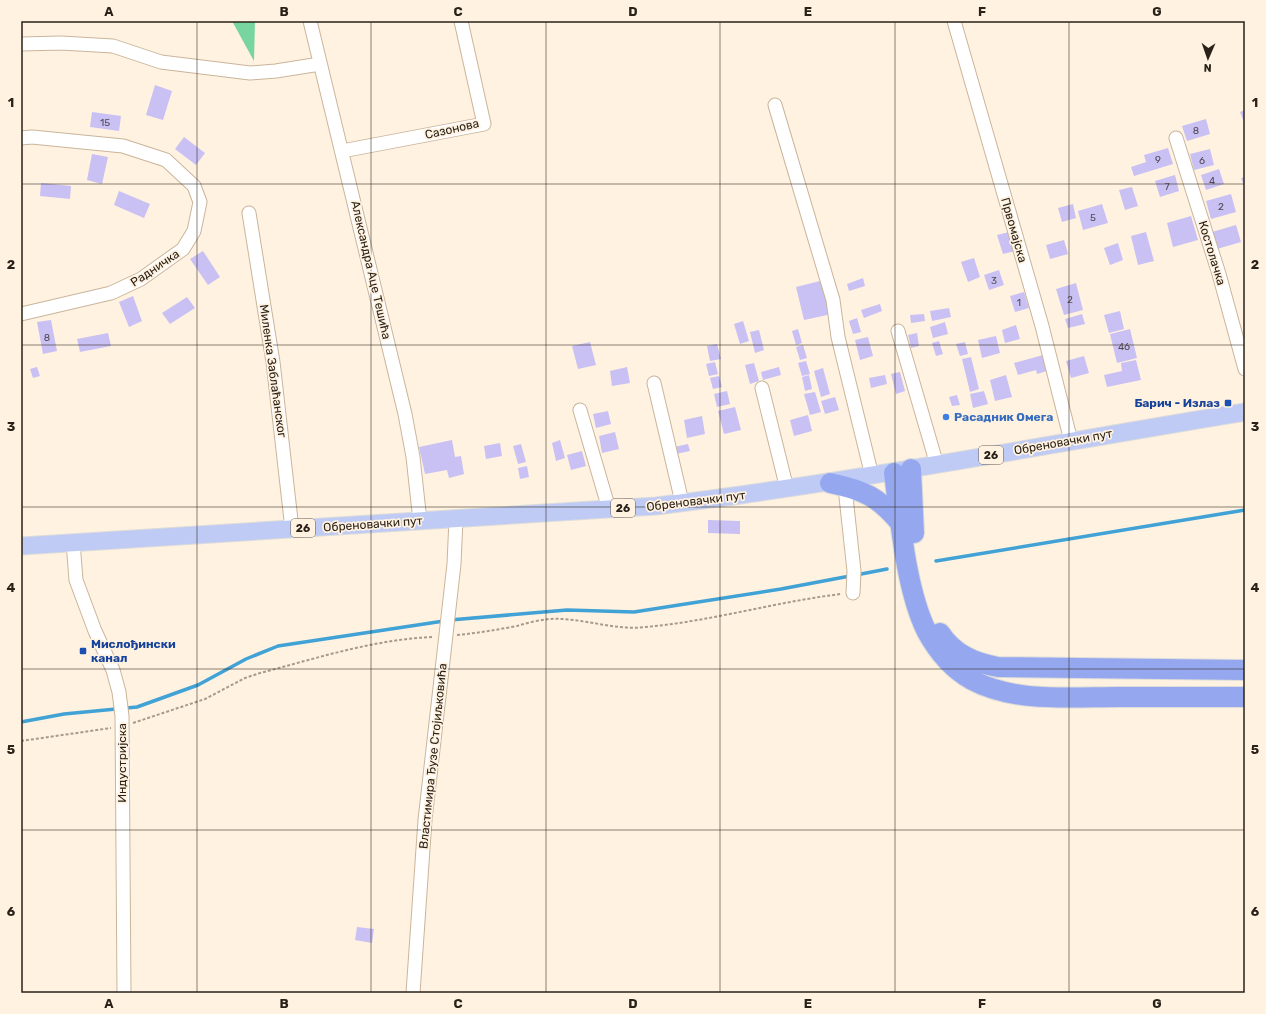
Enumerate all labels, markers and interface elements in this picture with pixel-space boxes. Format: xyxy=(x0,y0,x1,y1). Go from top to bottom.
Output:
text: A xyxy=(104,4,114,19)
text: B xyxy=(279,4,289,19)
text: C xyxy=(453,4,463,19)
text: D xyxy=(628,4,638,19)
text: E xyxy=(804,4,812,19)
text: F xyxy=(978,4,986,19)
text: G xyxy=(1152,4,1162,19)
north arrow xyxy=(1188,38,1228,78)
text: N xyxy=(1203,61,1212,74)
text: 1 xyxy=(8,95,14,110)
text: 1 xyxy=(1252,95,1258,110)
street label: Сазонова xyxy=(424,116,480,142)
house number: 15 xyxy=(100,117,110,129)
house number: 8 xyxy=(1193,125,1199,137)
house number: 9 xyxy=(1155,154,1161,166)
house number: 6 xyxy=(1199,155,1205,167)
house number: 4 xyxy=(1209,175,1215,187)
house number: 7 xyxy=(1164,181,1170,193)
street label: Првомајска xyxy=(998,196,1030,264)
street label: Александра Аце Тешића xyxy=(348,199,394,341)
house number: 2 xyxy=(1218,201,1224,213)
house number: 5 xyxy=(1090,212,1096,224)
street label: Костолачка xyxy=(1196,219,1228,287)
street label: Радничка xyxy=(128,247,182,289)
text: 2 xyxy=(7,257,15,272)
text: 2 xyxy=(1251,257,1259,272)
house number: 3 xyxy=(991,275,997,287)
house number: 2 xyxy=(1067,294,1073,306)
house number: 1 xyxy=(1017,297,1021,309)
street label: Миленка Заблаћанског xyxy=(257,303,289,439)
house number: 8 xyxy=(44,332,50,344)
house number: 46 xyxy=(1118,341,1130,353)
place label: Барич - Излаз xyxy=(1134,396,1220,410)
marker: Барич - Излаз xyxy=(1223,398,1233,408)
place label: Расадник Омега xyxy=(954,410,1053,424)
marker: Расадник Омега xyxy=(941,412,951,422)
text: 3 xyxy=(7,419,16,434)
text: 3 xyxy=(1251,419,1260,434)
street label: Обреновачки пут xyxy=(1013,426,1113,458)
road number: 26 xyxy=(979,446,1003,464)
street label: Обреновачки пут xyxy=(646,488,746,514)
road number: 26 xyxy=(611,499,635,517)
street label: Обреновачки пут xyxy=(323,514,423,534)
road number: 26 xyxy=(291,519,315,537)
text: 4 xyxy=(7,580,16,595)
text: 4 xyxy=(1251,580,1260,595)
place label: Мислођински канал xyxy=(91,637,176,665)
marker: Мислођински канал xyxy=(78,646,88,656)
street label: Властимира Ђузе Стојиљковића xyxy=(416,662,450,850)
street label: Индустријска xyxy=(115,723,129,803)
text: 5 xyxy=(7,742,15,757)
text: 5 xyxy=(1251,742,1259,757)
text: 6 xyxy=(7,904,16,919)
text: 6 xyxy=(1251,904,1260,919)
text: A xyxy=(104,996,114,1011)
text: B xyxy=(279,996,289,1011)
text: C xyxy=(453,996,463,1011)
text: D xyxy=(628,996,638,1011)
text: E xyxy=(804,996,812,1011)
text: F xyxy=(978,996,986,1011)
text: G xyxy=(1152,996,1162,1011)

